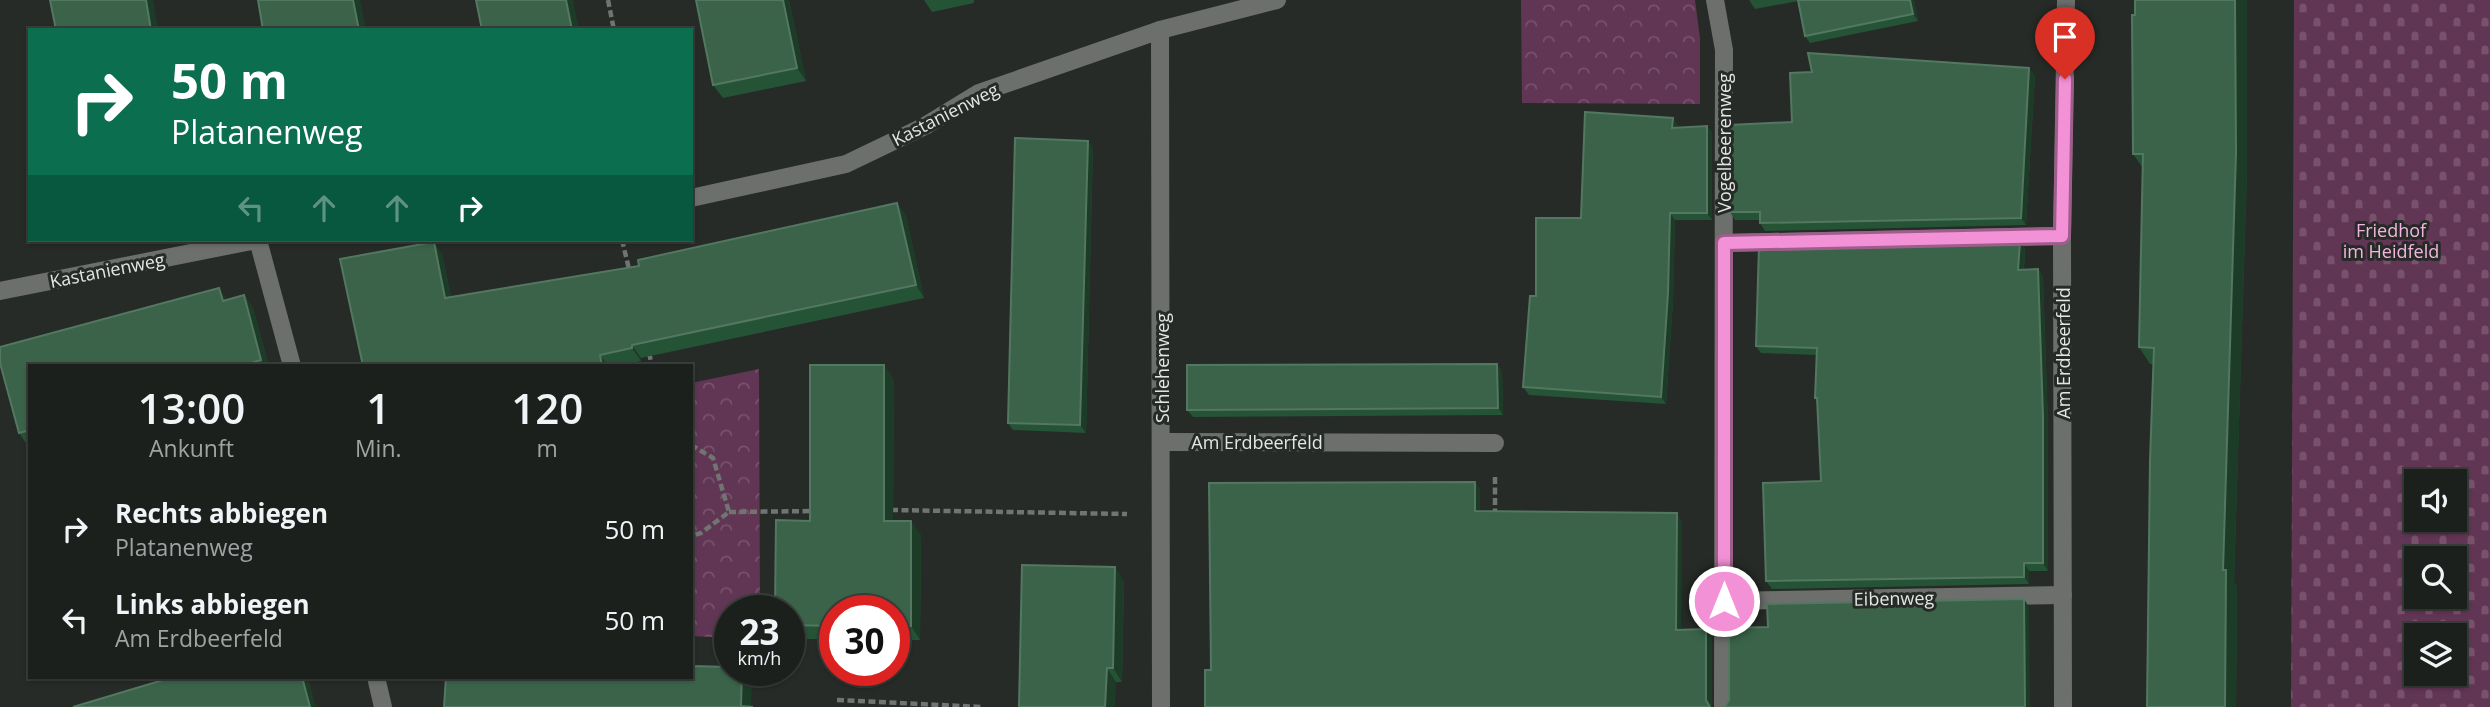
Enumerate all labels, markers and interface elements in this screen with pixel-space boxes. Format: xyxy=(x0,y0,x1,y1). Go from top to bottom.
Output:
pin xyxy=(2035,7,2095,79)
icon: arrive xyxy=(2046,18,2084,56)
text: 50 m xyxy=(171,47,288,113)
icon: right xyxy=(56,56,147,147)
street label: Vogelbeerenweg xyxy=(1712,73,1736,213)
street label: Kastanienweg xyxy=(888,77,1003,151)
text: Platanenweg xyxy=(171,110,363,153)
icon: left xyxy=(232,189,270,227)
icon: ahead xyxy=(305,189,343,227)
icon: ahead xyxy=(378,189,416,227)
icon: right xyxy=(451,189,489,227)
park label: Friedhof im Heidfeld xyxy=(2343,218,2439,263)
street label: Kastanienweg xyxy=(47,247,167,293)
street label: Am Erdbeerfeld xyxy=(2051,287,2075,419)
street label: Schlehenweg xyxy=(1150,313,1174,423)
text: 13:00 xyxy=(138,379,245,436)
text: 1 xyxy=(366,379,390,436)
text: 120 xyxy=(511,379,583,436)
street label: Am Erdbeerfeld xyxy=(1191,430,1323,454)
text: Ankunft xyxy=(149,432,234,464)
text: Min. xyxy=(355,432,402,464)
text: m xyxy=(537,432,558,464)
map controls xyxy=(2404,469,2467,686)
button: sound xyxy=(2404,469,2467,532)
text: Rechts abbiegen xyxy=(115,495,328,531)
icon: right xyxy=(56,510,94,548)
text: 50 m xyxy=(604,511,665,547)
text: Platanenweg xyxy=(115,531,253,563)
button: search xyxy=(2404,546,2467,609)
position arrow xyxy=(1687,564,1761,638)
street label: Eibenweg xyxy=(1854,585,1935,611)
text: Links abbiegen xyxy=(115,586,310,622)
speed limit sign: 30 xyxy=(819,595,910,686)
icon: left xyxy=(56,601,94,639)
text: 50 m xyxy=(604,602,665,638)
text: 23 xyxy=(739,608,780,655)
text: Am Erdbeerfeld xyxy=(115,622,283,654)
button: layers xyxy=(2404,623,2467,686)
text: km/h xyxy=(738,646,781,670)

